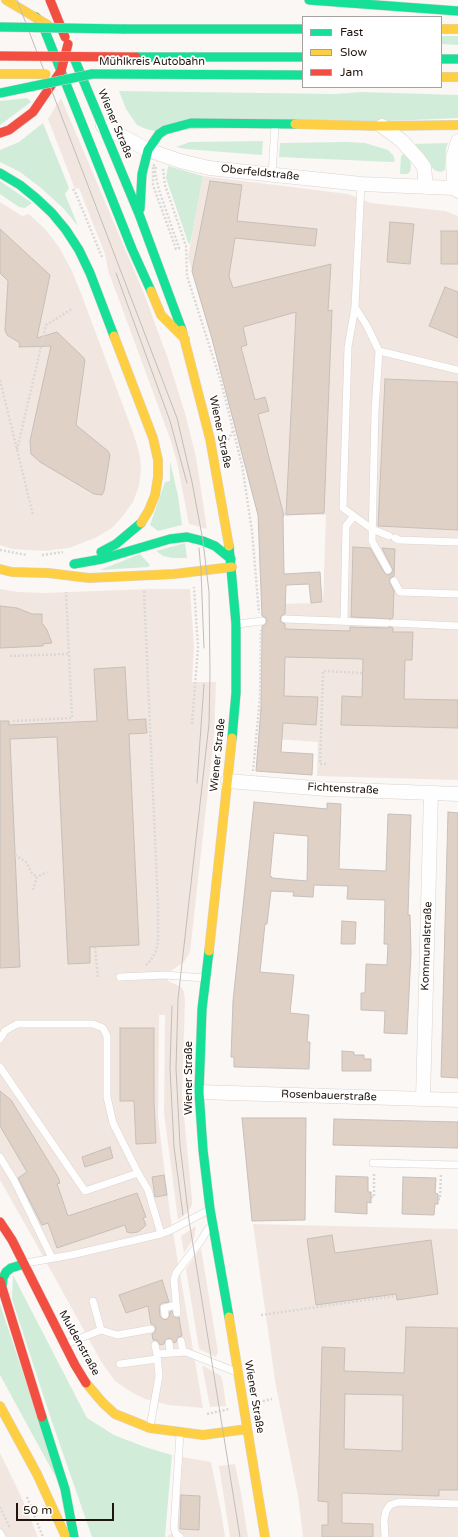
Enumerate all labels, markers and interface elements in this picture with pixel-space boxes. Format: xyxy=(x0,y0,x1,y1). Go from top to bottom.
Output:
legend xyxy=(302,16,442,88)
text: Fast xyxy=(340,25,363,39)
text: Slow xyxy=(340,45,367,59)
street label: Mühlkreis Autobahn xyxy=(99,55,205,69)
text: Jam xyxy=(340,65,363,79)
street label: Wiener Straße xyxy=(94,87,136,161)
street label: Oberfeldstraße xyxy=(220,162,300,184)
street label: Wiener Straße xyxy=(206,394,234,470)
street label: Wiener Straße xyxy=(208,718,228,792)
street label: Fichtenstraße xyxy=(307,781,379,797)
street label: Kommunalstraße xyxy=(419,901,435,991)
street label: Wiener Straße xyxy=(182,1041,196,1115)
street label: Rosenbauerstraße xyxy=(281,1088,377,1104)
street label: Muldenstraße xyxy=(56,1308,102,1378)
street label: Wiener Straße xyxy=(241,1359,267,1435)
scale bar xyxy=(18,1495,116,1521)
text: 50 m xyxy=(23,1503,52,1517)

